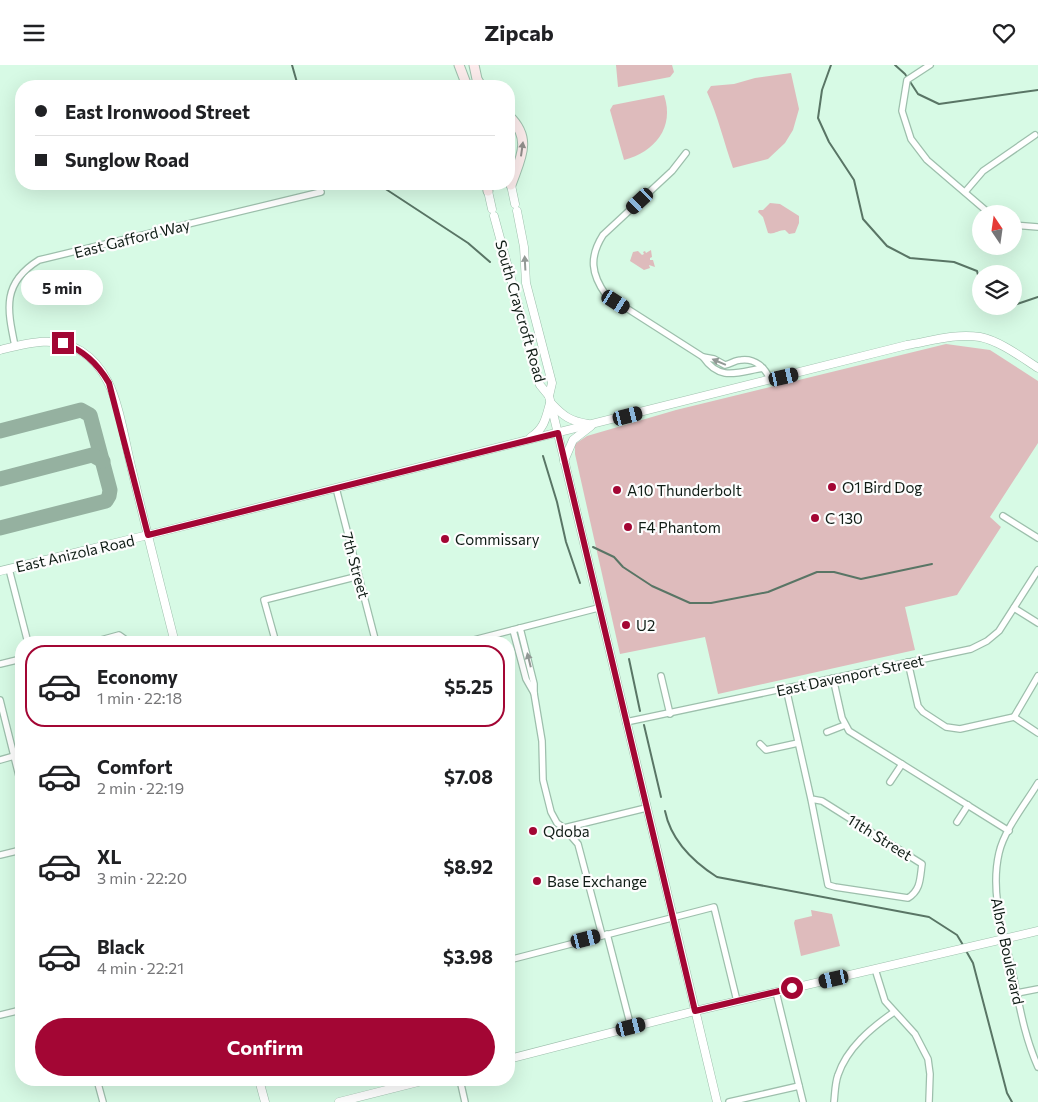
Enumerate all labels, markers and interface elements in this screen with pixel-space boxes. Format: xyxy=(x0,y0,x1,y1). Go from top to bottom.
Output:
icon: menu xyxy=(20,19,48,47)
text: Zipcab xyxy=(484,19,554,46)
icon: heart xyxy=(990,19,1018,47)
text: East Ironwood Street xyxy=(65,100,250,123)
one-way arrow xyxy=(518,141,526,157)
text: Sunglow Road xyxy=(65,148,189,171)
car xyxy=(623,185,656,217)
north arrow xyxy=(972,205,1022,255)
map controls xyxy=(972,205,1022,315)
street label: East Gafford Way xyxy=(72,215,192,261)
street label: South Craycroft Road xyxy=(492,238,550,384)
one-way arrow xyxy=(520,255,528,271)
button: layers xyxy=(972,265,1022,315)
callout: 5 min xyxy=(22,271,104,305)
text: 5 min xyxy=(42,278,82,297)
car xyxy=(599,288,632,316)
route end xyxy=(52,332,74,354)
one-way arrow xyxy=(712,357,726,365)
car xyxy=(767,366,800,388)
car xyxy=(611,405,644,427)
place label: O1 Bird Dog xyxy=(842,478,923,496)
place label: A10 Thunderbolt xyxy=(627,481,742,499)
marker: O1 Bird Dog xyxy=(826,481,838,493)
marker: A10 Thunderbolt xyxy=(611,484,623,496)
place label: C 130 xyxy=(825,509,863,527)
marker: C 130 xyxy=(809,512,821,524)
place label: F4 Phantom xyxy=(638,518,721,536)
marker: F4 Phantom xyxy=(622,521,634,533)
street label: 7th Street xyxy=(339,530,373,600)
place label: Commissary xyxy=(455,530,540,548)
street label: East Anizola Road xyxy=(14,531,136,575)
marker: Commissary xyxy=(439,533,451,545)
place label: U2 xyxy=(636,616,655,634)
marker: U2 xyxy=(620,619,632,631)
street label: East Davenport Street xyxy=(775,651,925,699)
one-way arrow xyxy=(524,653,532,668)
icon: car xyxy=(37,664,82,709)
text: Economy xyxy=(97,665,178,688)
text: $5.25 xyxy=(444,675,493,698)
text: 1 min · 22:18 xyxy=(97,688,182,707)
icon: car xyxy=(37,754,82,799)
text: Comfort xyxy=(97,755,173,778)
text: $7.08 xyxy=(444,765,493,788)
text: 2 min · 22:19 xyxy=(97,778,184,797)
street label: 11th Street xyxy=(844,810,916,864)
place label: Qdoba xyxy=(543,822,590,840)
marker: Qdoba xyxy=(527,825,539,837)
icon: car xyxy=(37,844,82,889)
text: XL xyxy=(97,845,122,868)
text: $8.92 xyxy=(443,855,493,878)
text: 3 min · 22:20 xyxy=(97,868,187,887)
place label: Base Exchange xyxy=(547,872,647,890)
marker: Base Exchange xyxy=(531,875,543,887)
street label: Albro Boulevard xyxy=(988,896,1028,1006)
car xyxy=(569,928,602,950)
icon: car xyxy=(37,934,82,979)
text: Black xyxy=(97,935,145,958)
text: $3.98 xyxy=(443,945,493,968)
text: 4 min · 22:21 xyxy=(97,958,184,977)
car xyxy=(817,968,850,990)
route start xyxy=(781,977,803,999)
car xyxy=(614,1016,647,1038)
button: Confirm xyxy=(35,1018,495,1076)

